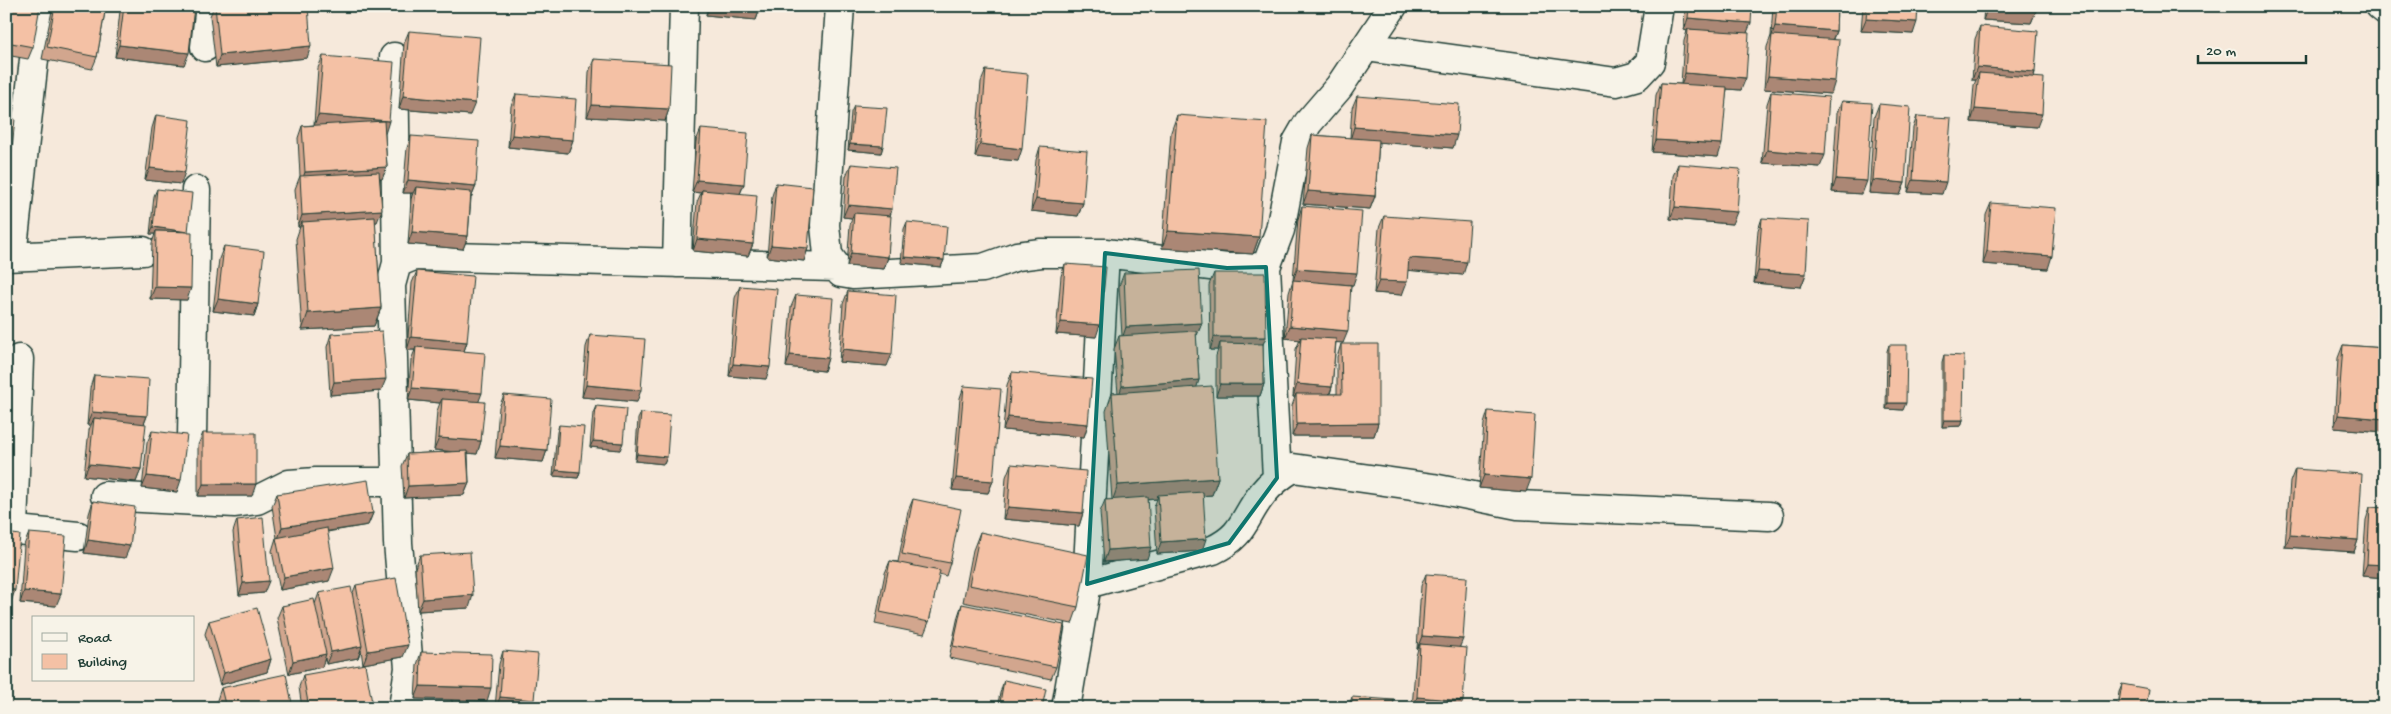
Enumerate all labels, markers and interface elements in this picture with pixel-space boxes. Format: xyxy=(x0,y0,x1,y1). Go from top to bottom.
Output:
scale bar xyxy=(2198,32,2306,64)
text: 20 m xyxy=(2206,43,2236,61)
legend xyxy=(32,616,195,682)
text: Road xyxy=(78,630,112,648)
text: Building xyxy=(77,654,127,672)

